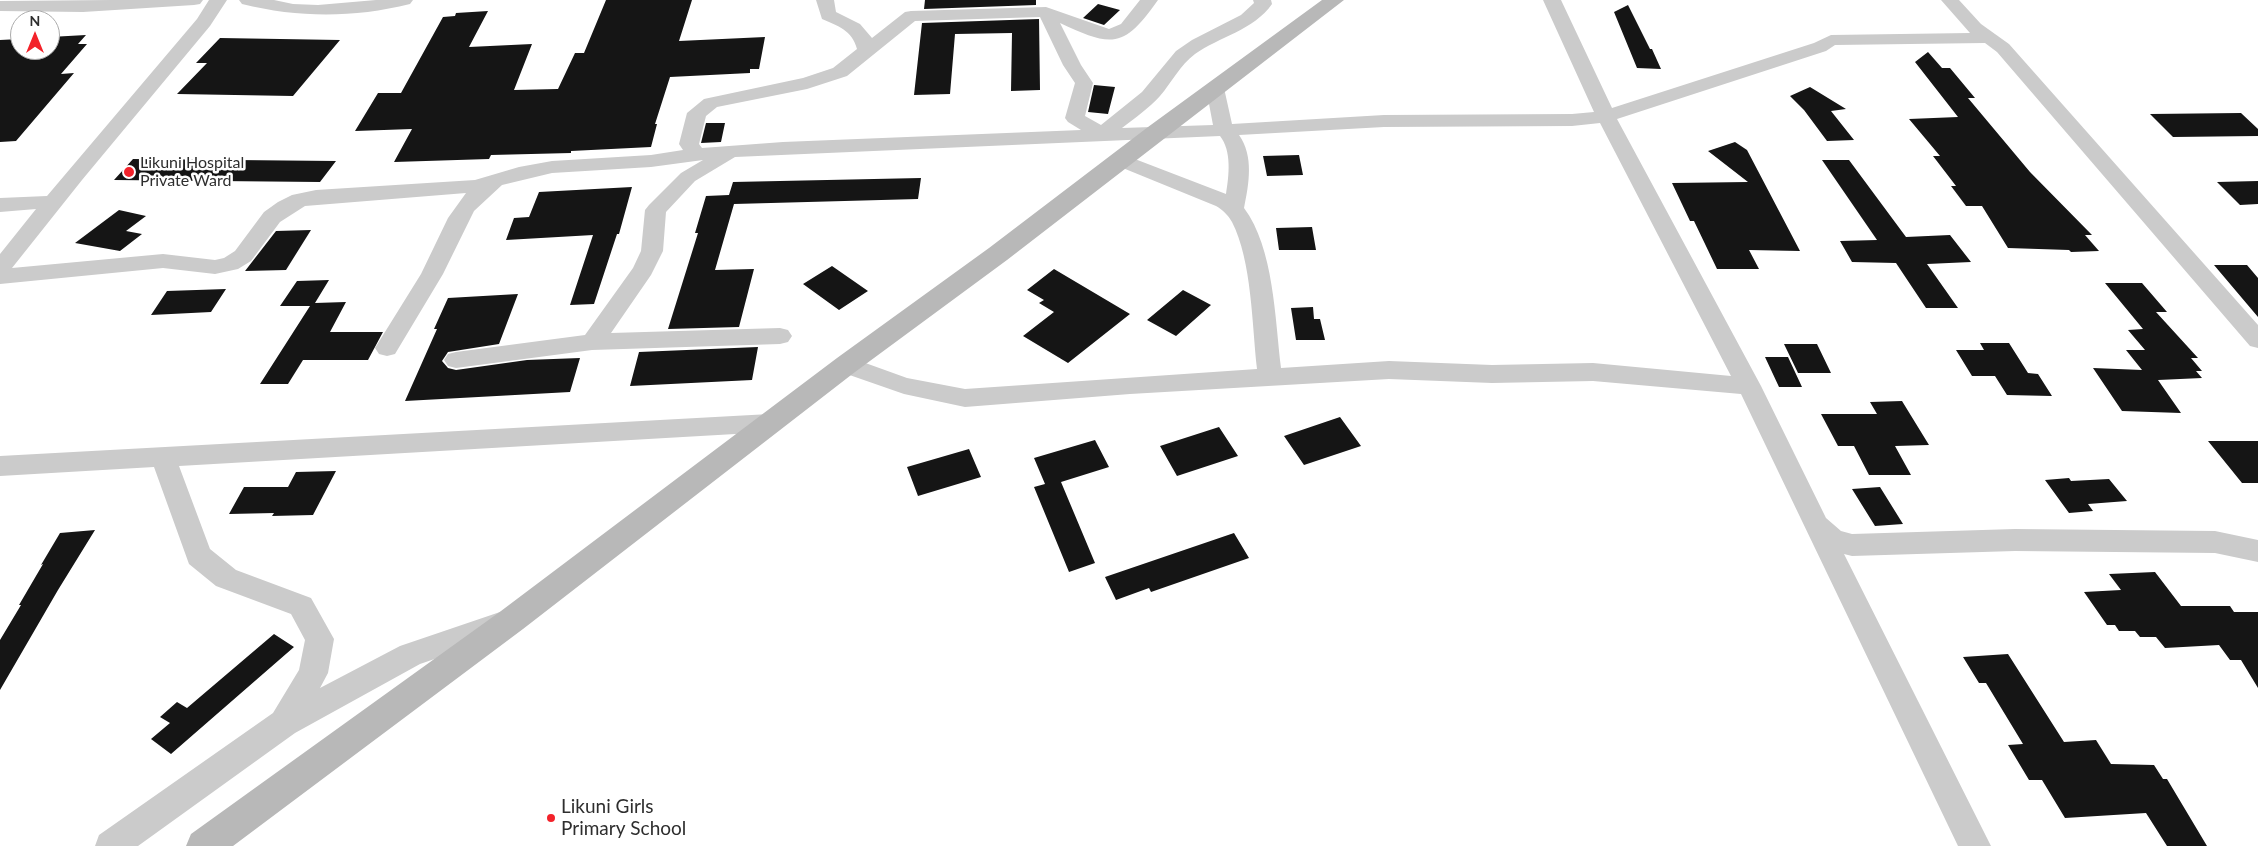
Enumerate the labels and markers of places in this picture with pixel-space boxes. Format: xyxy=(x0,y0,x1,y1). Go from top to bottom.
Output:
place label: Likuni Hospital Private Ward xyxy=(140,153,244,191)
marker: Likuni Hospital Private Ward xyxy=(122,165,136,179)
place label: Likuni Girls Primary School xyxy=(561,796,686,840)
marker: Likuni Girls Primary School xyxy=(545,812,557,824)

